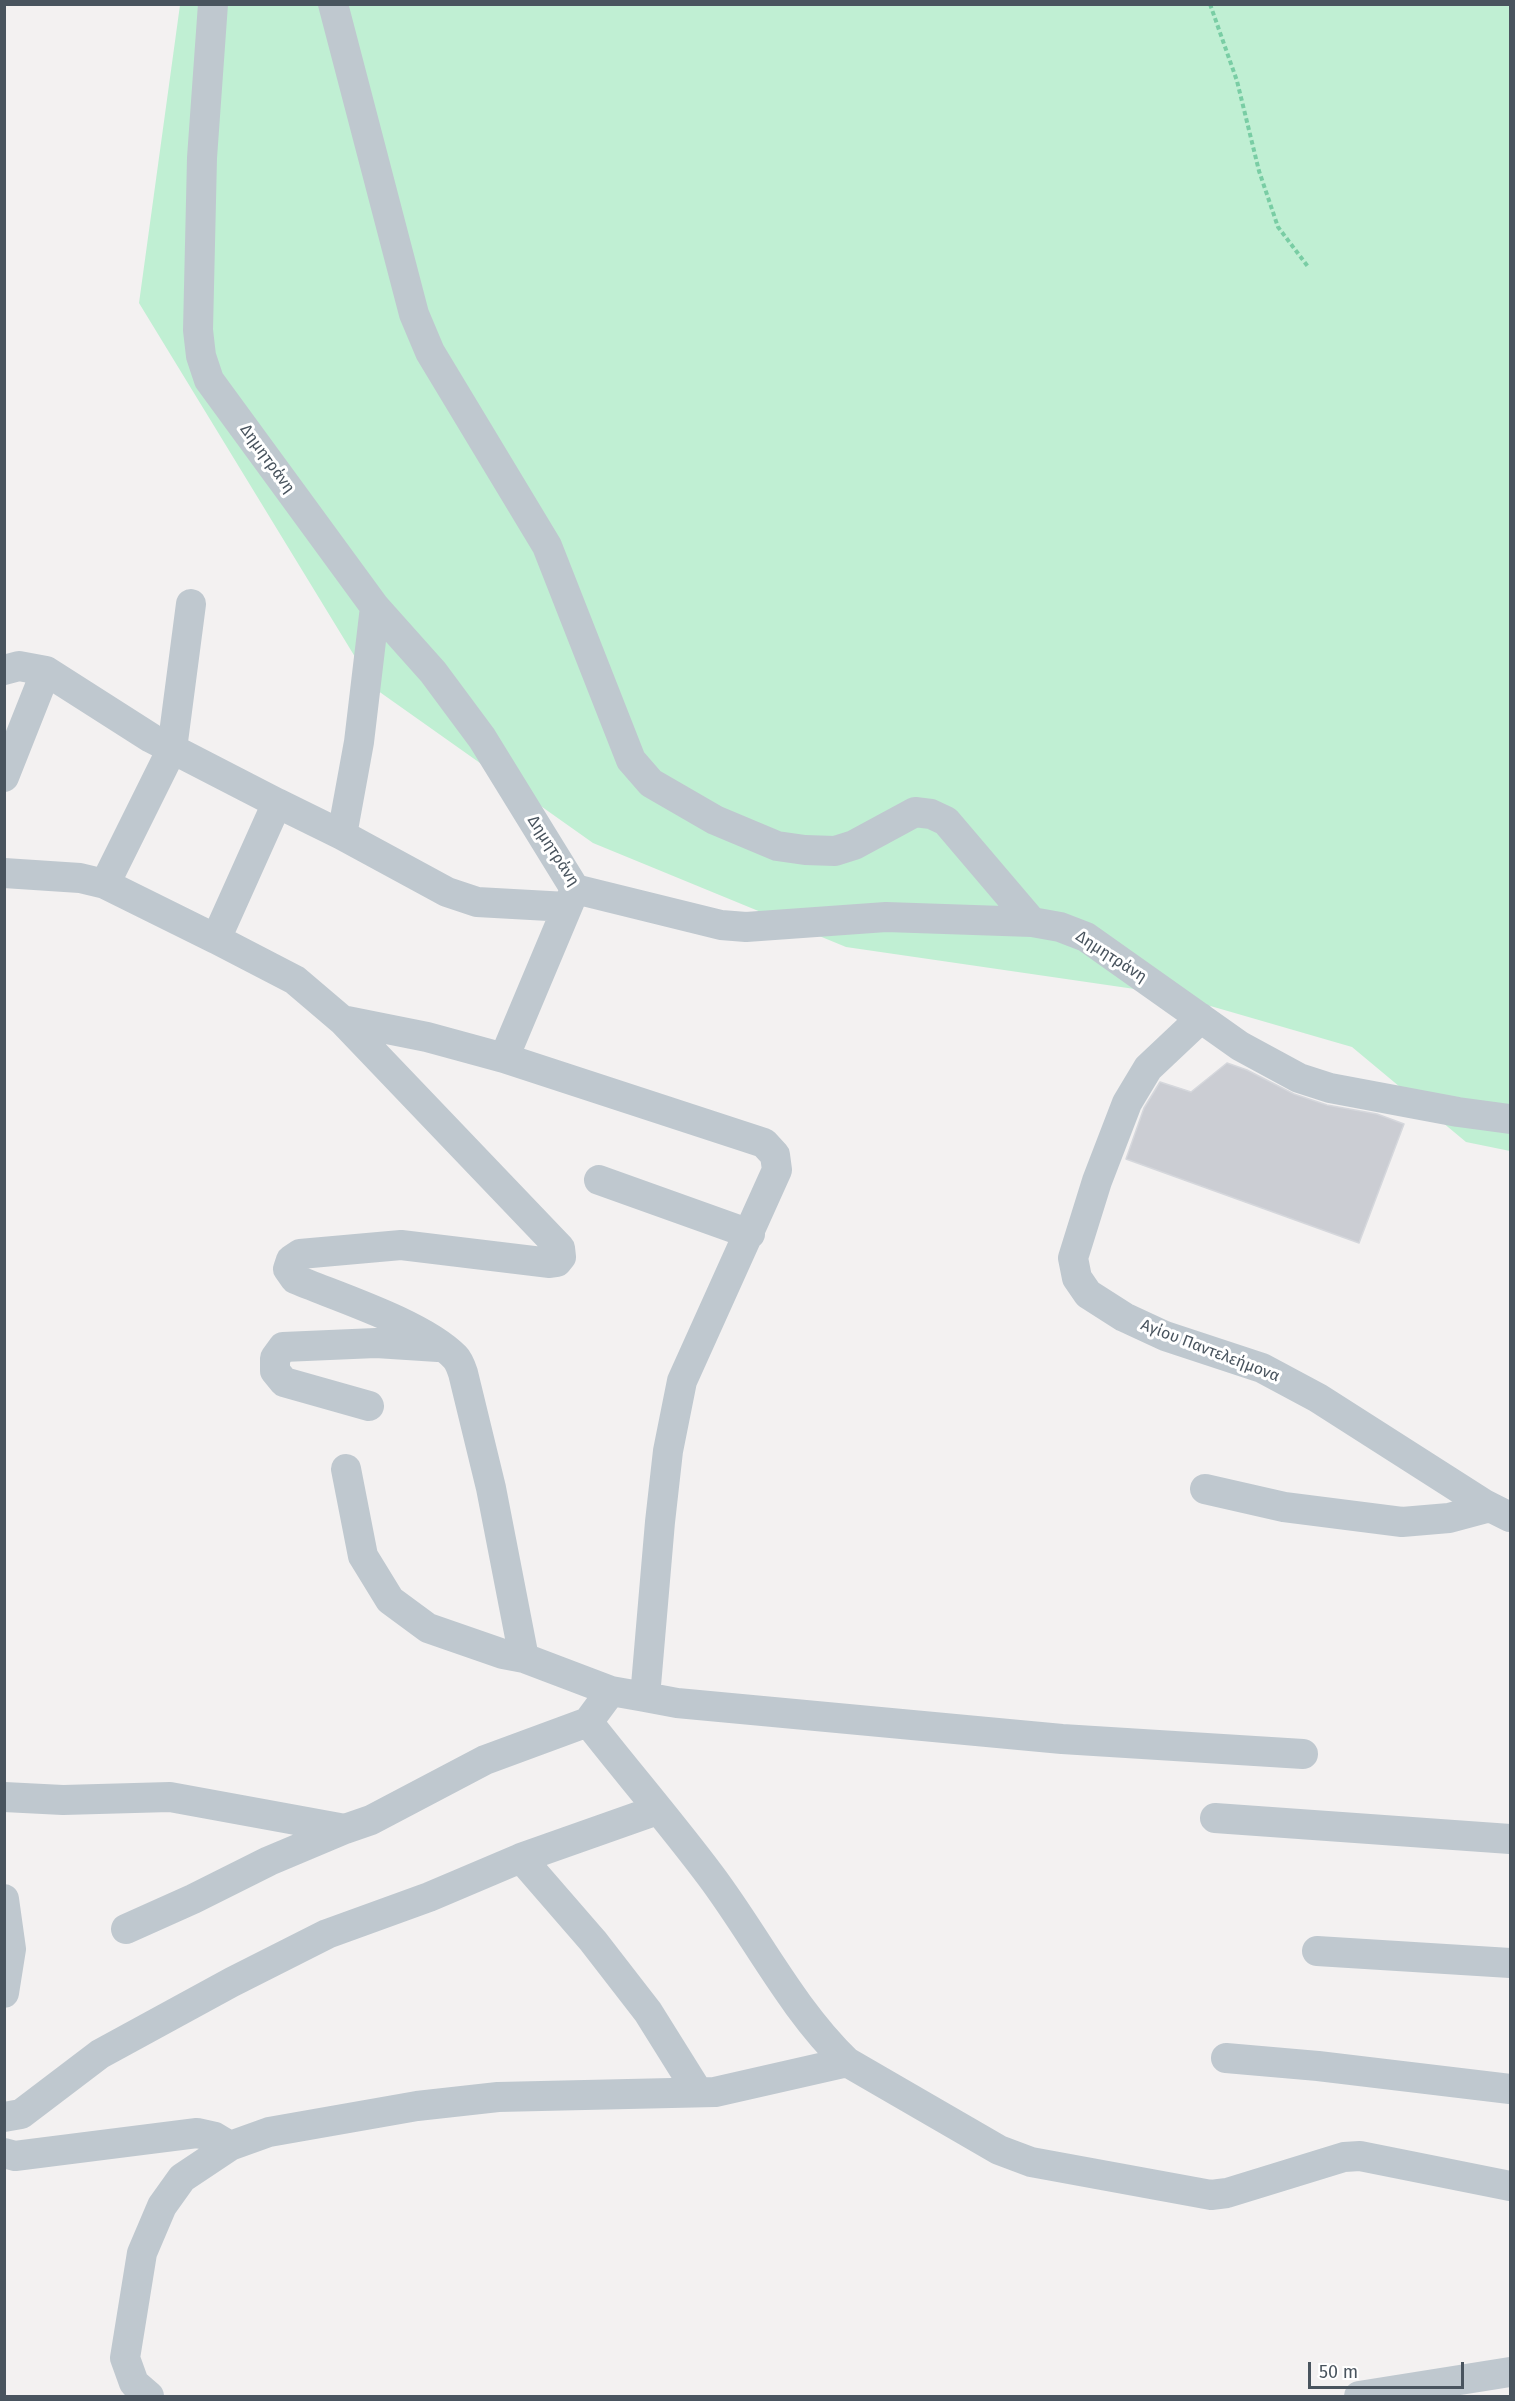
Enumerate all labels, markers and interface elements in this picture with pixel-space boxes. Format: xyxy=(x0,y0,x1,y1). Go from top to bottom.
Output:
street label: Δημητράνη xyxy=(236,421,298,497)
street label: Δημητράνη xyxy=(523,812,583,890)
street label: Δημητράνη xyxy=(1072,927,1150,987)
street label: Αγίου Παντελεήμονα xyxy=(1138,1316,1282,1386)
scale bar xyxy=(1311,2350,1467,2388)
text: 50 m xyxy=(1319,2361,1358,2383)

